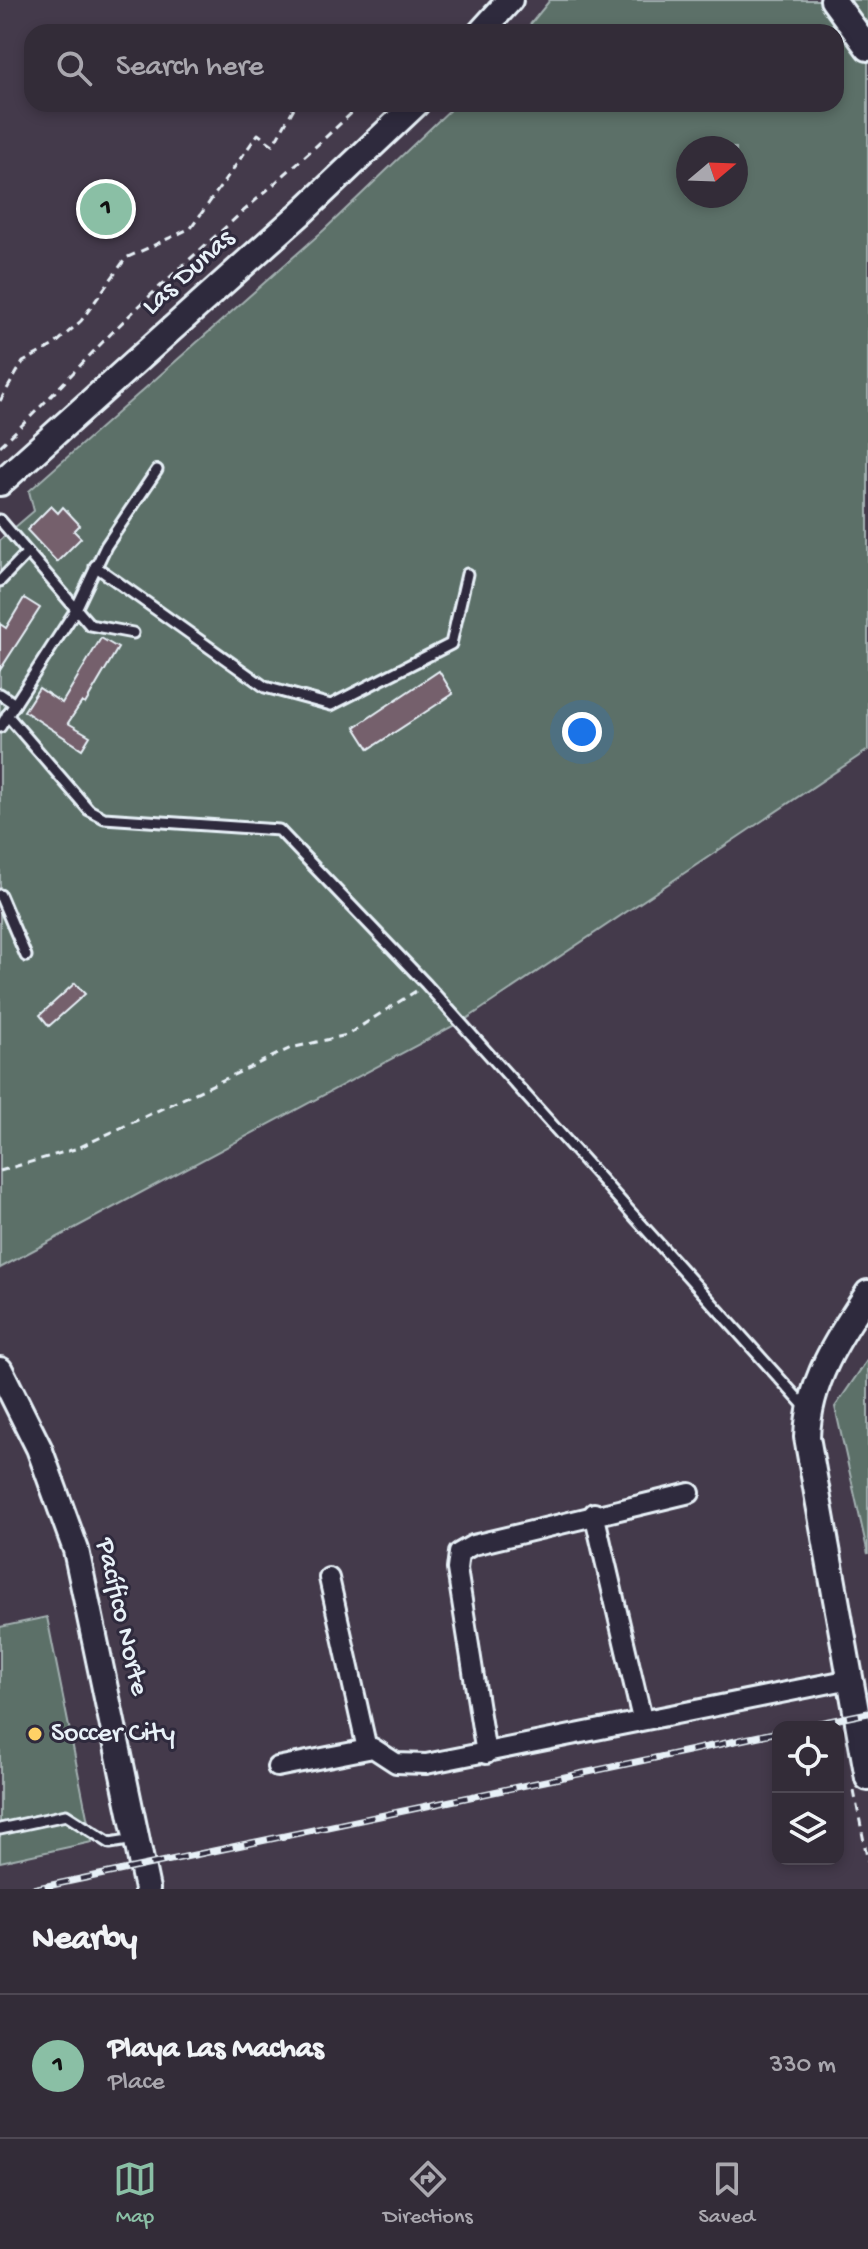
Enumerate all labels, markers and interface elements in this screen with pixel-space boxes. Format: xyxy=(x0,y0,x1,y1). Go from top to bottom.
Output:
search box xyxy=(24,24,844,112)
icon: search xyxy=(52,46,96,90)
text: Search here xyxy=(116,51,264,86)
north arrow xyxy=(676,136,748,208)
pin: 1 xyxy=(80,179,132,239)
street label: Las Dunas xyxy=(136,222,243,323)
your location xyxy=(562,712,602,752)
street label: Pacífico Norte xyxy=(87,1534,155,1699)
place label: Soccer City xyxy=(51,1718,175,1751)
map controls xyxy=(772,1721,844,1865)
button: locate xyxy=(772,1721,844,1793)
marker: Soccer City xyxy=(26,1725,44,1743)
button: layers xyxy=(772,1793,844,1865)
text: Nearby xyxy=(32,1921,137,1961)
text: Playa Las Machas xyxy=(108,2033,324,2068)
text: 1 xyxy=(53,2051,63,2082)
text: 330 m xyxy=(770,2051,836,2082)
text: Place xyxy=(108,2068,165,2099)
tab: Map xyxy=(113,2157,157,2231)
tab: Directions xyxy=(383,2157,473,2231)
tab: Saved xyxy=(699,2157,755,2231)

